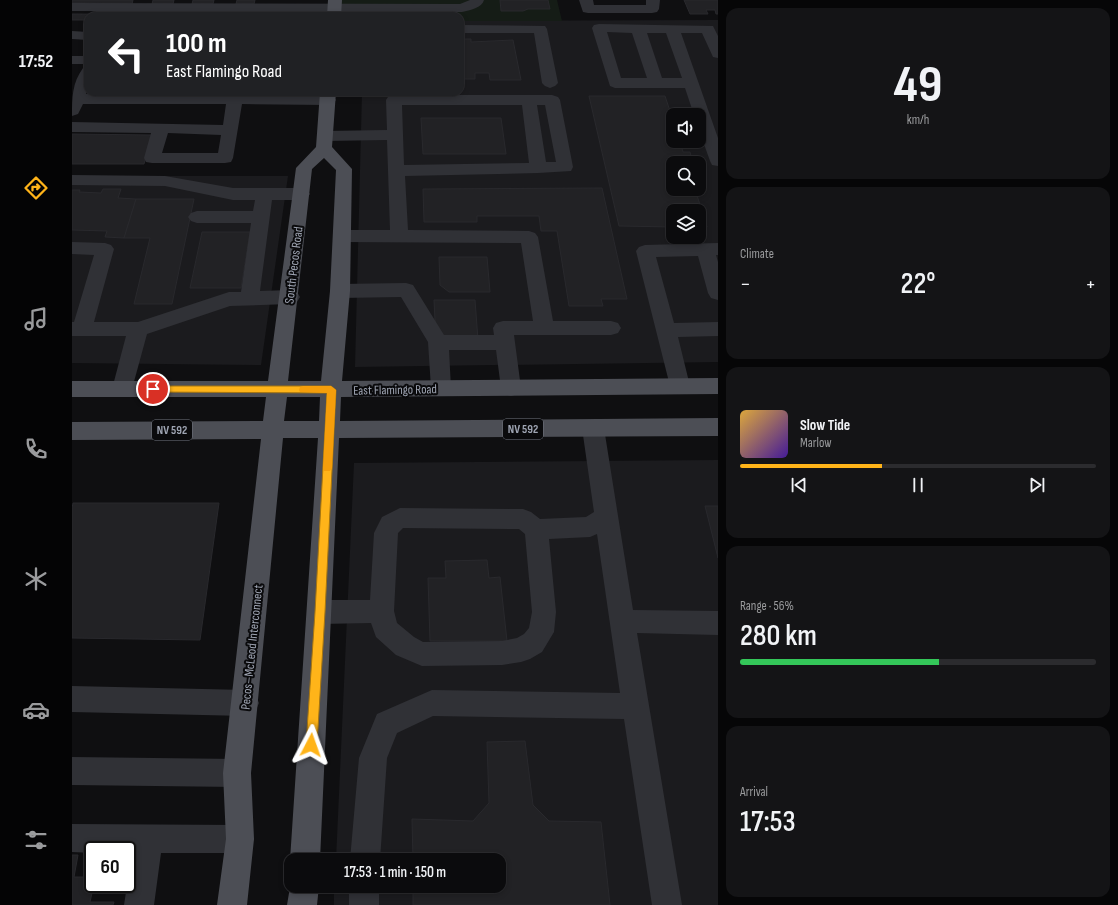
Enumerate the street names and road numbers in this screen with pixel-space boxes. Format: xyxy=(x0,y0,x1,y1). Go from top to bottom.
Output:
street label: South Pecos Road xyxy=(281,226,307,305)
street label: East Flamingo Road xyxy=(353,381,437,399)
road number: NV 592 xyxy=(503,419,543,439)
road number: NV 592 xyxy=(152,420,192,440)
street label: Pecos–McLeod Interconnect xyxy=(237,584,267,710)

